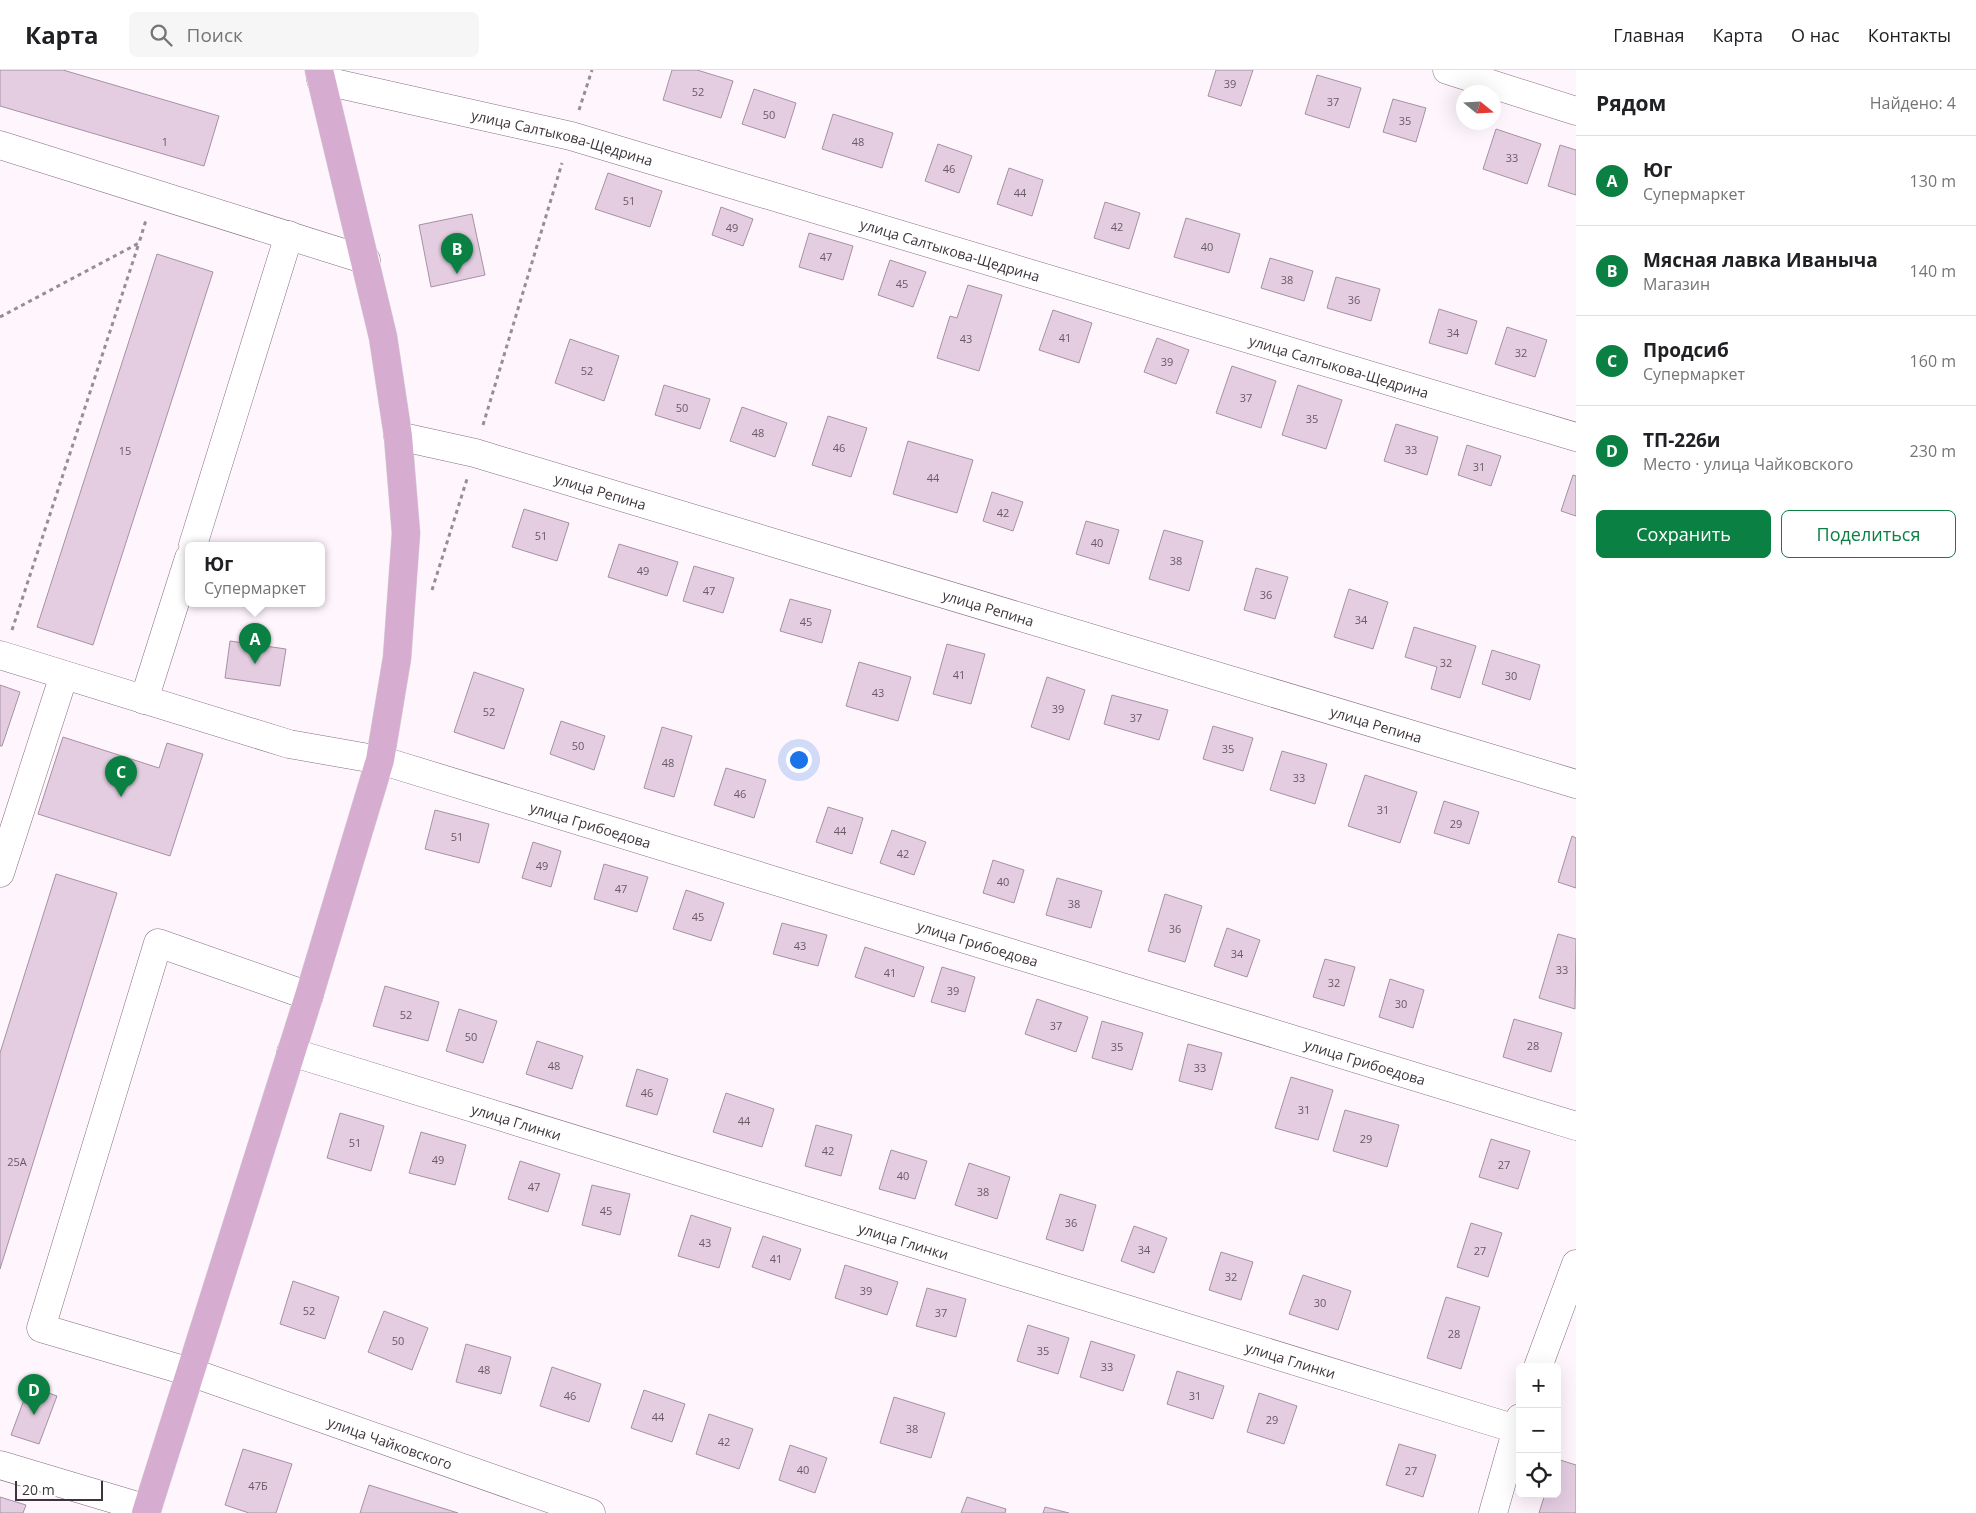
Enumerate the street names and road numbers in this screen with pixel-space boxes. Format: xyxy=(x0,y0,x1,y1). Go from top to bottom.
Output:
street label: улица Салтыкова-Щедрина xyxy=(470,105,655,170)
street label: улица Салтыкова-Щедрина xyxy=(858,214,1042,285)
street label: улица Салтыкова-Щедрина xyxy=(1247,330,1431,402)
street label: улица Репина xyxy=(553,468,649,513)
street label: улица Репина xyxy=(940,585,1037,630)
street label: улица Репина xyxy=(1328,701,1424,747)
street label: улица Грибоедова xyxy=(528,797,654,852)
street label: улица Грибоедова xyxy=(915,915,1041,970)
street label: улица Грибоедова xyxy=(1302,1034,1428,1089)
street label: улица Глинки xyxy=(469,1099,564,1144)
street label: улица Глинки xyxy=(856,1218,951,1263)
street label: улица Глинки xyxy=(1243,1337,1338,1382)
street label: улица Чайковского xyxy=(325,1412,455,1473)

